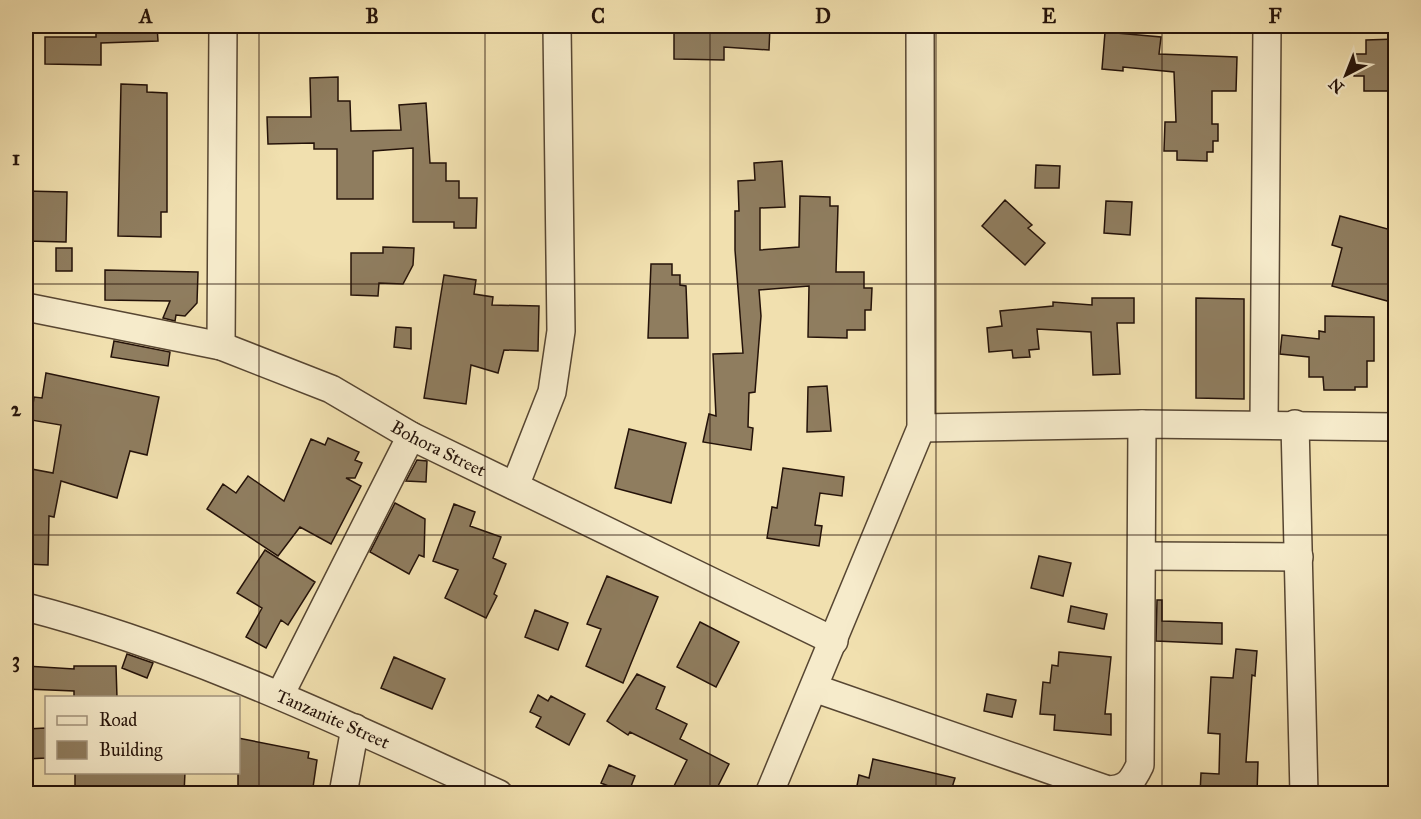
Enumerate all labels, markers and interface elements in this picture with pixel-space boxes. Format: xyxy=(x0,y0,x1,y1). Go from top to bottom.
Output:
text: A xyxy=(137,4,153,28)
text: B xyxy=(365,4,379,28)
text: C xyxy=(591,4,605,28)
text: D xyxy=(815,4,831,28)
text: E xyxy=(1042,4,1057,28)
text: F xyxy=(1268,4,1282,28)
north arrow xyxy=(1316,45,1376,105)
text: N xyxy=(1325,74,1348,97)
text: 1 xyxy=(12,146,20,170)
text: 2 xyxy=(11,397,22,421)
street label: Bohora Street xyxy=(387,416,490,482)
text: 3 xyxy=(12,648,20,673)
street label: Tanzanite Street xyxy=(273,685,394,754)
legend xyxy=(45,696,240,774)
text: Road xyxy=(99,709,137,731)
text: Building xyxy=(99,739,163,762)

